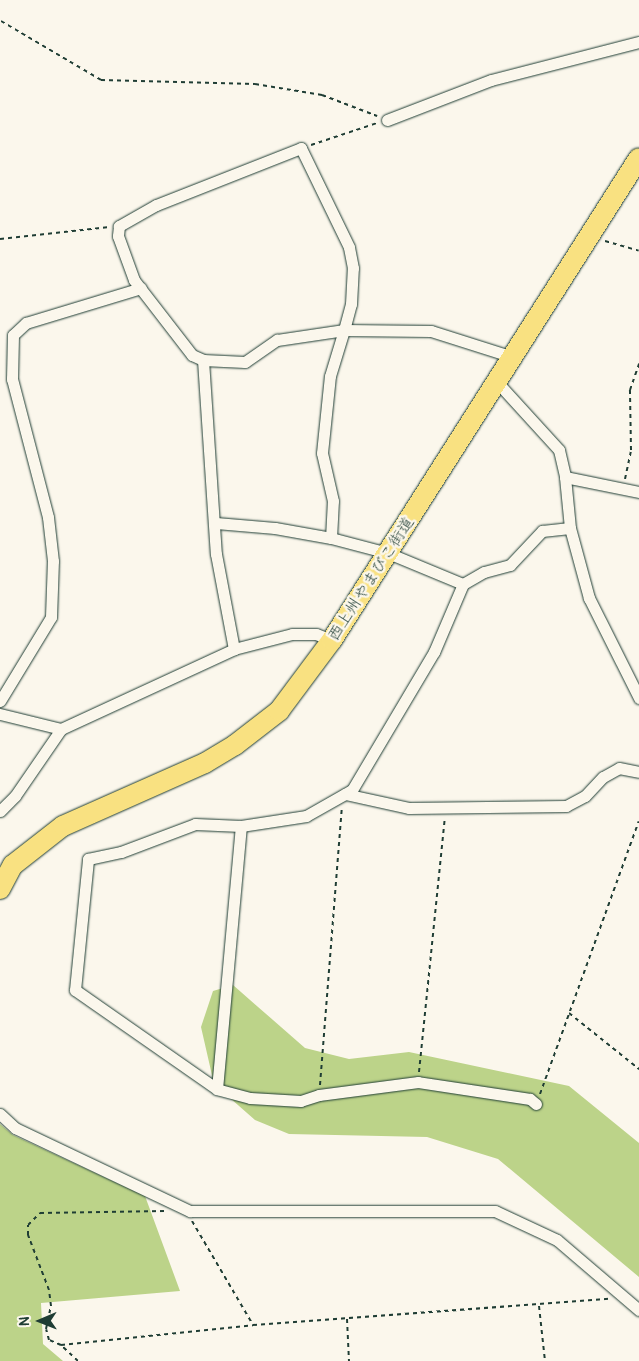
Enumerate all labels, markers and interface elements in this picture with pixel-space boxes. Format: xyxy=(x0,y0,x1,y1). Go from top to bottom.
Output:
street label: 西上州やまびこ街道 xyxy=(324,513,418,645)
north arrow xyxy=(15,1296,65,1346)
text: N xyxy=(16,1316,33,1326)

